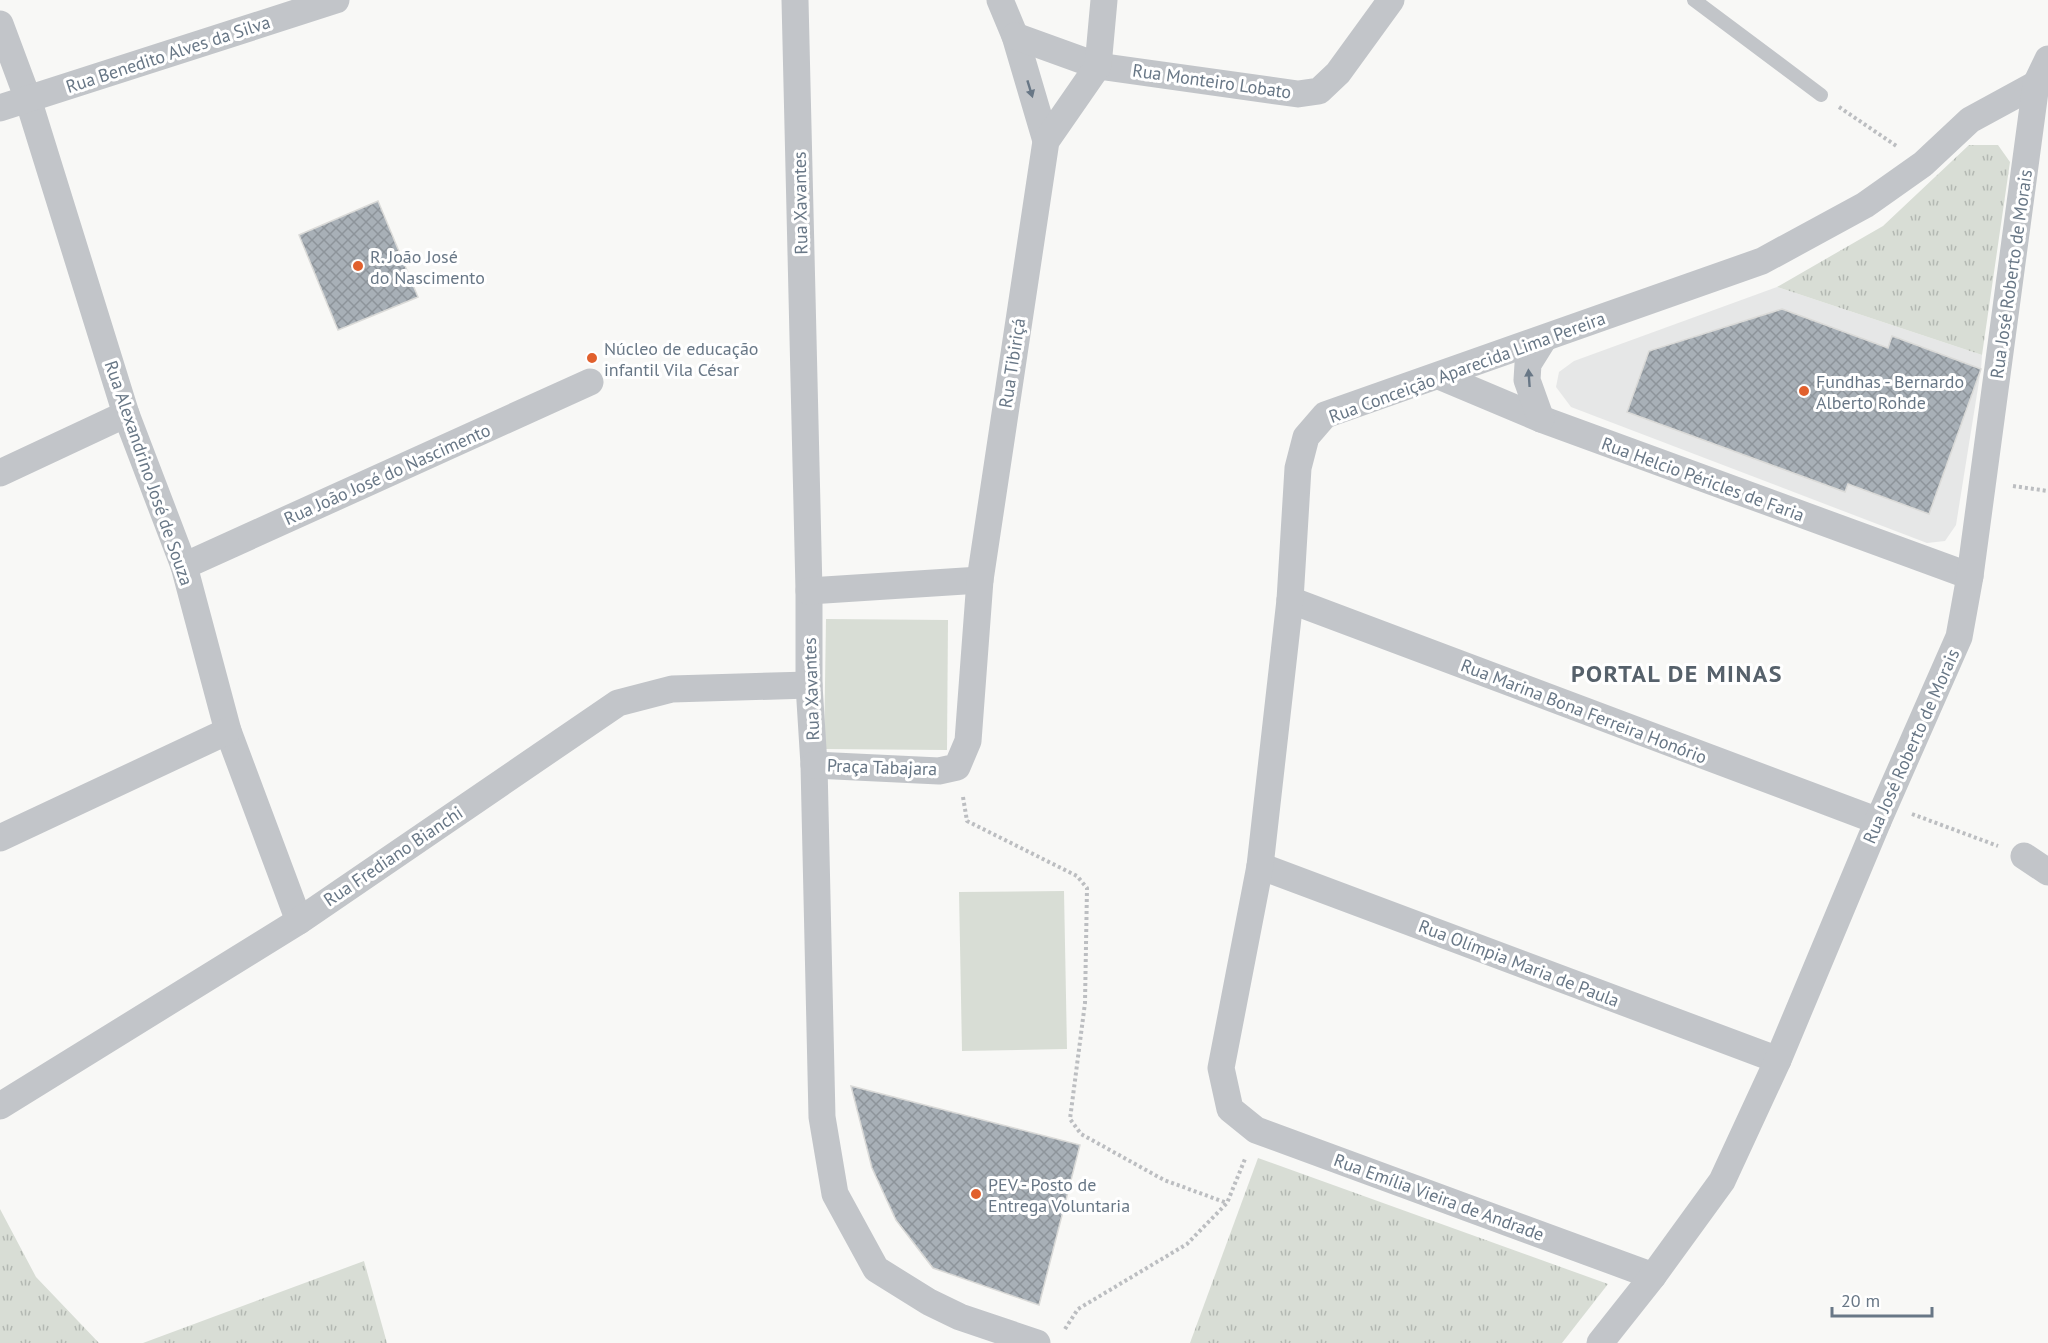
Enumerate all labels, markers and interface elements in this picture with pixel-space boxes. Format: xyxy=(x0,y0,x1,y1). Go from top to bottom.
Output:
street label: Rua Benedito Alves da Silva xyxy=(63,10,273,98)
street label: Rua Monteiro Lobato xyxy=(1131,58,1293,104)
one-way arrow xyxy=(1026,80,1035,98)
street label: Rua Xavantes xyxy=(788,151,812,255)
street label: Rua José Roberto de Morais xyxy=(1985,168,2037,380)
place label: R. João José do Nascimento xyxy=(370,245,485,289)
marker: R. João José do Nascimento xyxy=(351,259,365,273)
street label: Rua Conceição Aparecida Lima Pereira xyxy=(1326,306,1608,428)
street label: Rua Tibiriçá xyxy=(994,316,1030,410)
place label: Núcleo de educação infantil Vila César xyxy=(604,337,759,381)
marker: Núcleo de educação infantil Vila César xyxy=(585,351,599,365)
street label: Rua Alexandrino José de Souza xyxy=(100,357,198,589)
one-way arrow xyxy=(1524,369,1533,388)
place label: Fundhas - Bernardo Alberto Rohde xyxy=(1816,370,1964,414)
marker: Fundhas - Bernardo Alberto Rohde xyxy=(1797,384,1811,398)
street label: Rua João José do Nascimento xyxy=(280,418,494,530)
street label: Rua Helcio Péricles de Faria xyxy=(1599,432,1807,526)
street label: Rua Xavantes xyxy=(798,637,824,741)
street label: Rua José Roberto de Morais xyxy=(1858,645,1964,847)
street label: Rua Marina Bona Ferreira Honório xyxy=(1458,653,1710,769)
district label: PORTAL DE MINAS xyxy=(1571,658,1783,689)
street label: Praça Tabajara xyxy=(827,754,937,780)
street label: Rua Frediano Bianchi xyxy=(319,801,467,911)
street label: Rua Olímpia Maria de Paula xyxy=(1415,914,1623,1012)
street label: Rua Emília Vieira de Andrade xyxy=(1331,1148,1547,1246)
place label: PEV - Posto de Entrega Voluntaria xyxy=(988,1173,1130,1217)
marker: PEV - Posto de Entrega Voluntaria xyxy=(969,1187,983,1201)
scale bar xyxy=(1832,1280,1932,1318)
text: 20 m xyxy=(1841,1289,1880,1312)

